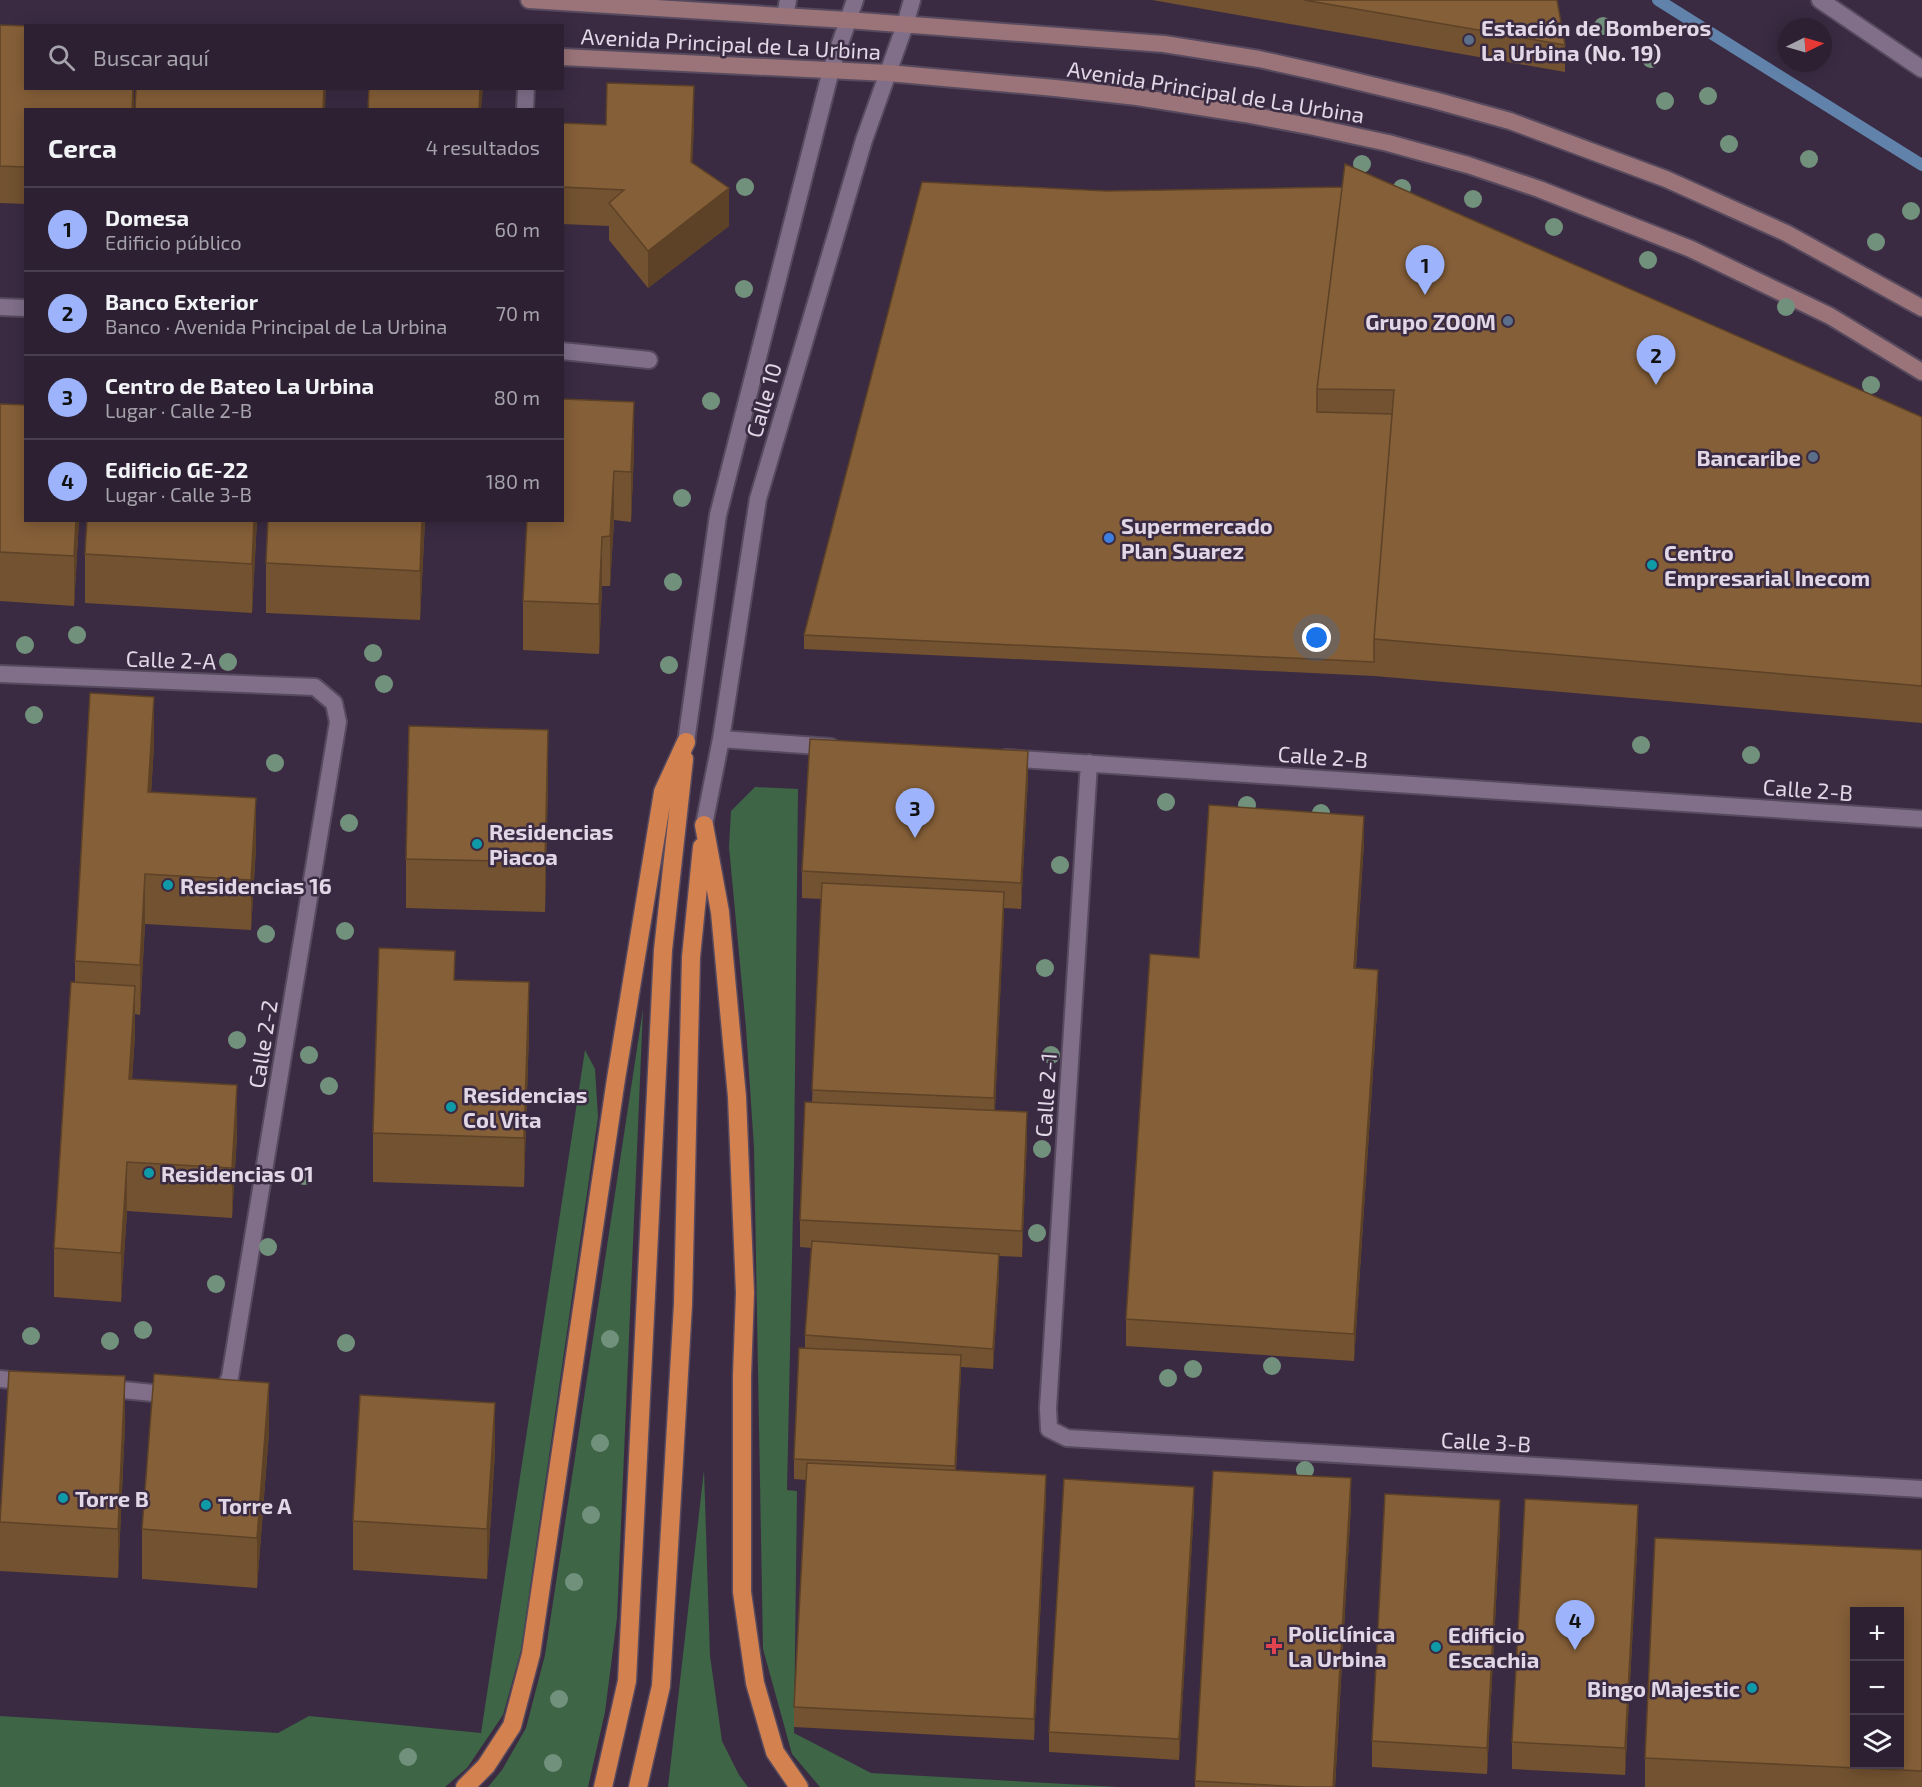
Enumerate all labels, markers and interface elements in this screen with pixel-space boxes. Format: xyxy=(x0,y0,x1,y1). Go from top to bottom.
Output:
place label: Estación de Bomberos La Urbina (No. 19) xyxy=(1481,14,1711,65)
north arrow xyxy=(1778,18,1832,72)
street label: Avenida Principal de La Urbina xyxy=(580,22,882,64)
search box xyxy=(24,24,564,90)
marker: Estación de Bomberos La Urbina (No. 19) xyxy=(1462,33,1476,47)
icon: search xyxy=(45,41,78,74)
text: Buscar aquí xyxy=(93,44,209,70)
street label: Avenida Principal de La Urbina xyxy=(1066,55,1366,127)
text: Cerca xyxy=(48,132,117,163)
text: 4 resultados xyxy=(426,135,540,159)
text: Domesa xyxy=(105,204,189,230)
text: 1 xyxy=(63,217,72,241)
text: 60 m xyxy=(495,217,540,241)
text: Edificio público xyxy=(105,230,242,254)
pin: 1 xyxy=(1406,246,1444,295)
text: Banco Exterior xyxy=(105,288,258,314)
text: 2 xyxy=(62,301,73,325)
text: 70 m xyxy=(496,301,540,325)
place label: Grupo ZOOM xyxy=(1365,308,1496,334)
text: Banco · Avenida Principal de La Urbina xyxy=(105,314,447,338)
marker: Grupo ZOOM xyxy=(1501,314,1515,328)
pin: 2 xyxy=(1636,336,1676,385)
street label: Calle 10 xyxy=(740,360,786,440)
text: Centro de Bateo La Urbina xyxy=(105,372,374,398)
text: 3 xyxy=(62,385,73,409)
text: 80 m xyxy=(494,385,540,409)
text: Lugar · Calle 2-B xyxy=(105,398,252,422)
place label: Bancaribe xyxy=(1696,444,1801,470)
marker: Bancaribe xyxy=(1806,450,1820,464)
text: Edificio GE-22 xyxy=(105,456,248,482)
text: 4 xyxy=(61,469,74,493)
text: 180 m xyxy=(486,469,540,493)
text: Lugar · Calle 3-B xyxy=(105,482,252,506)
place label: Supermercado Plan Suarez xyxy=(1121,512,1273,563)
marker: Supermercado Plan Suarez xyxy=(1102,531,1116,545)
place label: Centro Empresarial Inecom xyxy=(1664,539,1870,590)
marker: Centro Empresarial Inecom xyxy=(1645,558,1659,572)
your location xyxy=(1302,623,1331,652)
street label: Calle 2-A xyxy=(125,644,217,674)
street label: Calle 2-B xyxy=(1277,740,1369,772)
street label: Calle 2-B xyxy=(1762,773,1854,805)
pin: 3 xyxy=(896,788,934,838)
place label: Residencias Piacoa xyxy=(489,818,614,869)
marker: Residencias Piacoa xyxy=(470,837,484,851)
place label: Residencias 16 xyxy=(180,872,332,898)
marker: Residencias 16 xyxy=(161,878,175,892)
street label: Calle 2-2 xyxy=(242,998,282,1090)
street label: Calle 2-1 xyxy=(1029,1052,1061,1138)
place label: Residencias Col Vita xyxy=(463,1081,588,1132)
marker: Residencias Col Vita xyxy=(444,1100,458,1114)
place label: Residencias 01 xyxy=(161,1160,314,1186)
marker: Residencias 01 xyxy=(142,1166,156,1180)
street label: Calle 3-B xyxy=(1440,1426,1532,1456)
place label: Torre B xyxy=(75,1485,149,1511)
marker: Torre B xyxy=(56,1491,70,1505)
place label: Torre A xyxy=(218,1492,292,1518)
marker: Torre A xyxy=(199,1498,213,1512)
pin: 4 xyxy=(1556,1600,1594,1650)
map controls xyxy=(1850,1607,1904,1769)
button: + xyxy=(1850,1607,1904,1661)
place label: Policlínica La Urbina xyxy=(1288,1620,1395,1671)
place label: Edificio Escachia xyxy=(1448,1621,1539,1672)
marker: Policlínica La Urbina xyxy=(1265,1637,1283,1655)
marker: Edificio Escachia xyxy=(1429,1640,1443,1654)
button: − xyxy=(1850,1661,1904,1715)
place label: Bingo Majestic xyxy=(1587,1675,1740,1701)
marker: Bingo Majestic xyxy=(1745,1681,1759,1695)
button: layers xyxy=(1850,1715,1904,1769)

